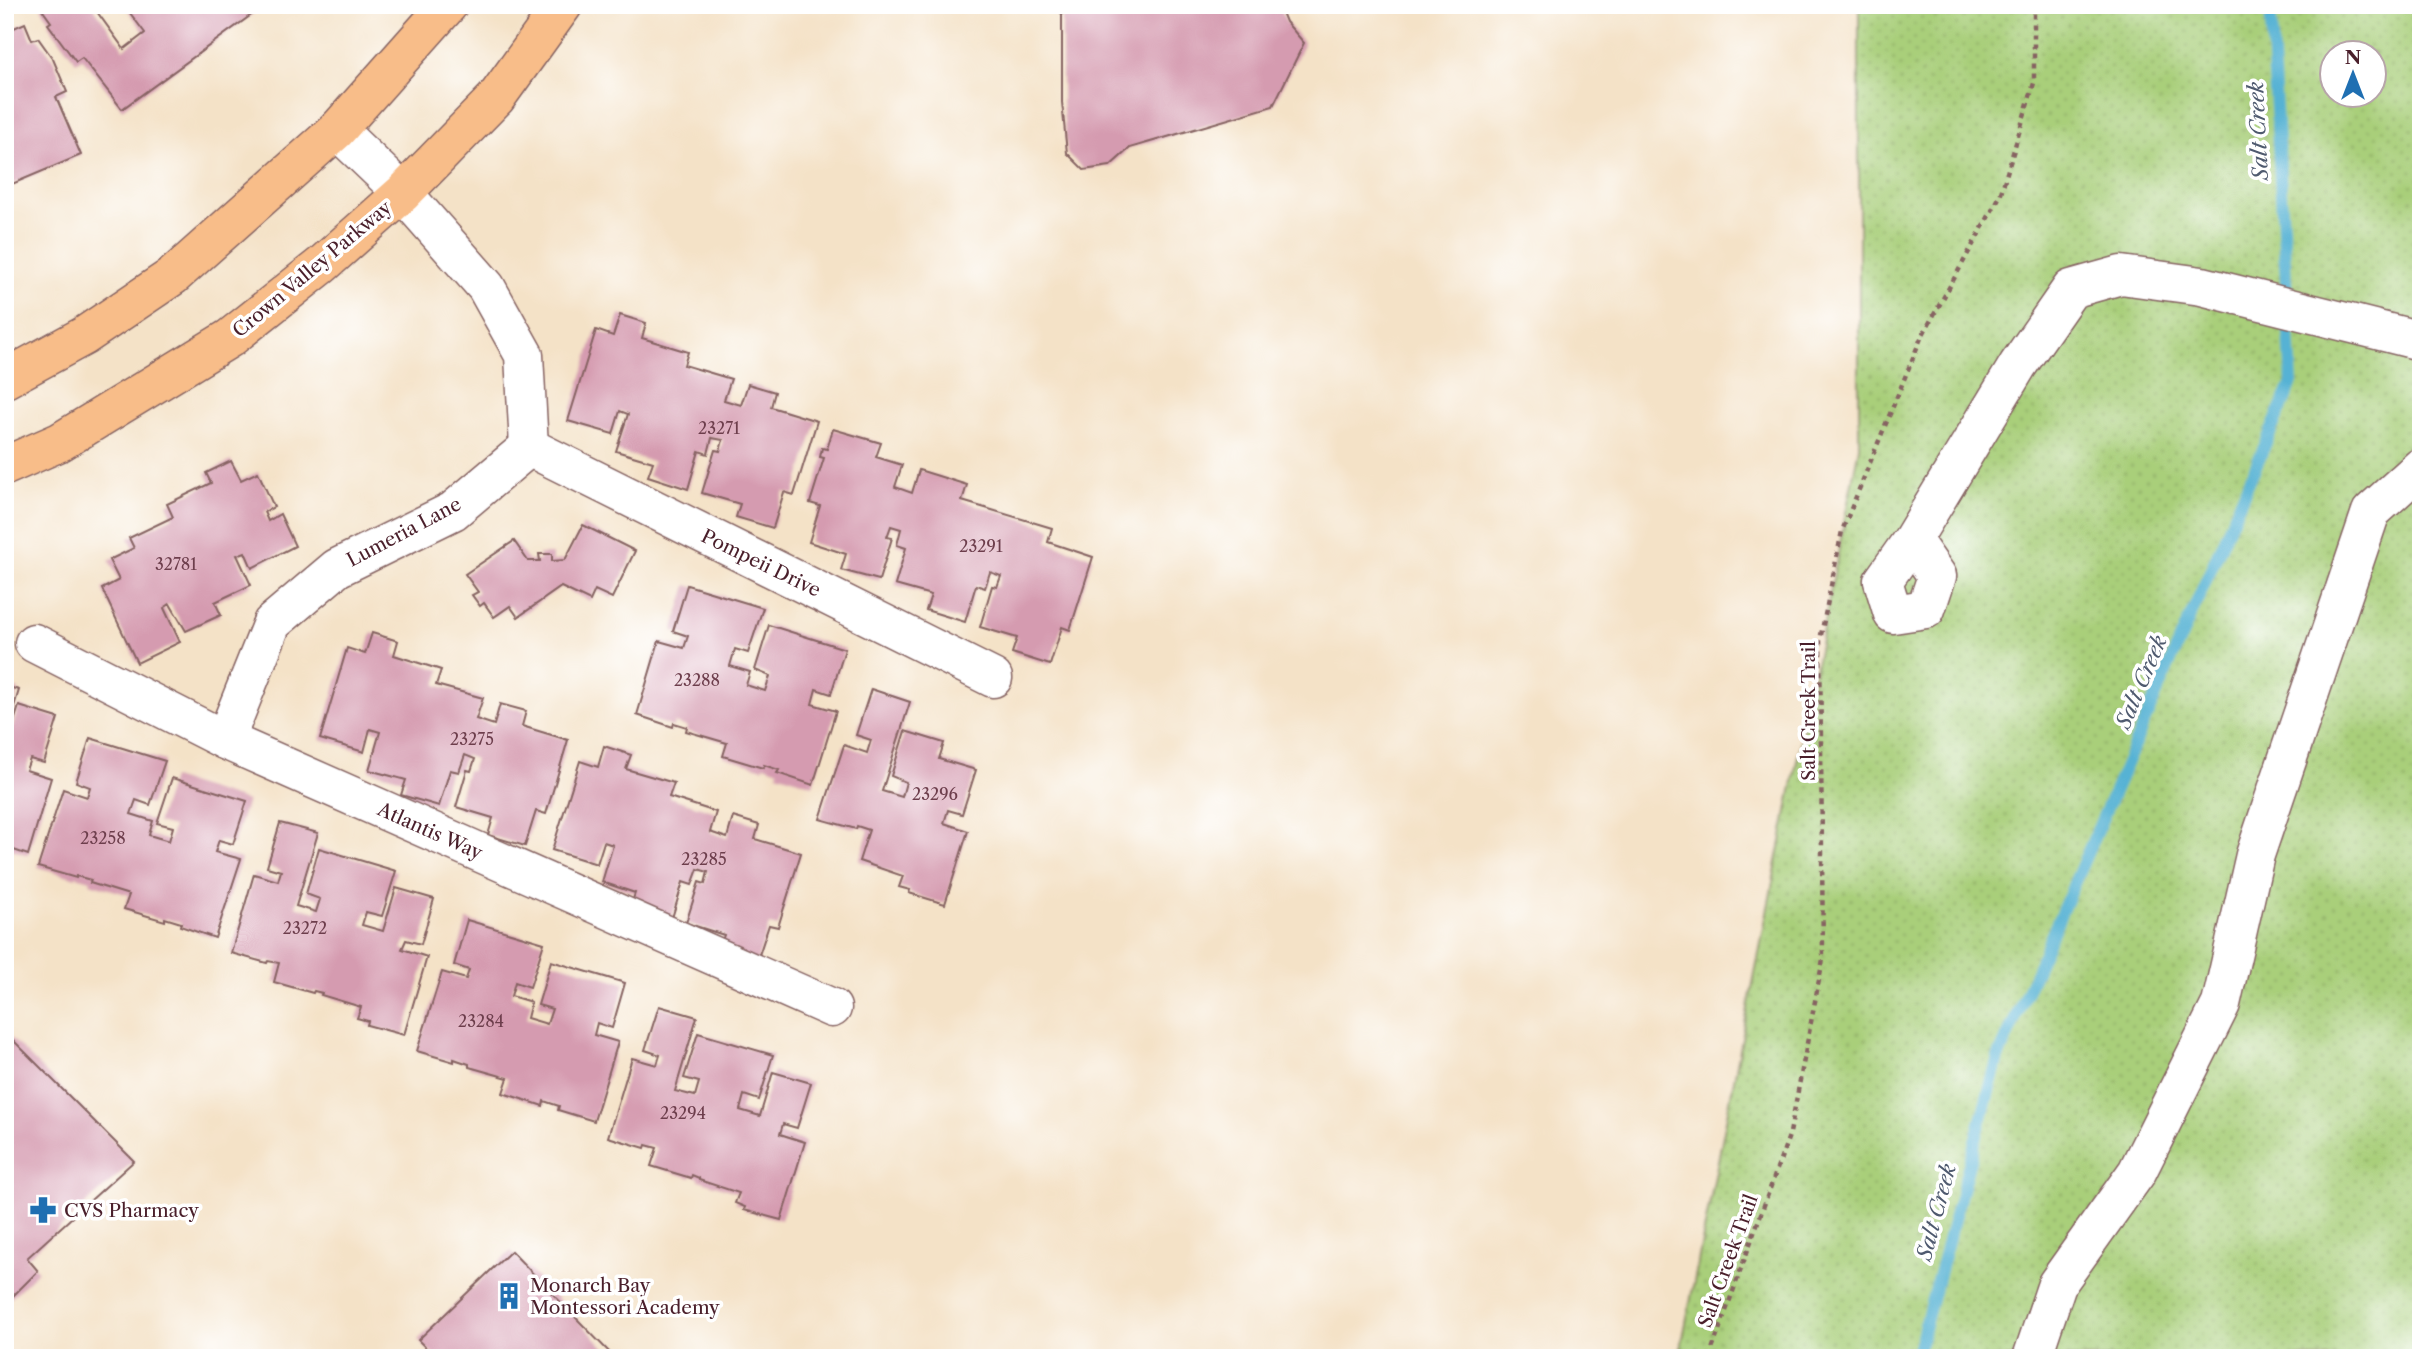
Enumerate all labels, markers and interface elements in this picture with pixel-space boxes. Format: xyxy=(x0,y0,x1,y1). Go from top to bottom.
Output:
north arrow xyxy=(2318,38,2388,108)
text: N xyxy=(2345,46,2361,69)
water label: Salt Creek xyxy=(2243,81,2273,183)
street label: Crown Valley Parkway xyxy=(228,196,396,342)
house number: 23271 xyxy=(698,418,740,438)
street label: Lumeria Lane xyxy=(343,492,465,572)
street label: Pompeii Drive xyxy=(698,524,824,602)
house number: 23291 xyxy=(959,536,1003,556)
house number: 32781 xyxy=(155,554,197,574)
water label: Salt Creek xyxy=(2109,632,2172,734)
street label: Salt Creek Trail xyxy=(1797,641,1820,781)
house number: 23288 xyxy=(674,670,720,690)
house number: 23275 xyxy=(450,729,494,749)
house number: 23296 xyxy=(912,784,958,804)
street label: Atlantis Way xyxy=(373,797,486,865)
house number: 23258 xyxy=(80,828,126,848)
house number: 23285 xyxy=(681,849,727,869)
house number: 23272 xyxy=(283,918,327,938)
house number: 23284 xyxy=(458,1011,504,1031)
house number: 23294 xyxy=(660,1103,706,1123)
water label: Salt Creek xyxy=(1911,1161,1961,1265)
street label: Salt Creek Trail xyxy=(1693,1191,1763,1331)
pharmacy icon: CVS Pharmacy xyxy=(28,1195,58,1225)
place label: CVS Pharmacy xyxy=(64,1199,199,1222)
place label: Monarch Bay Montessori Academy xyxy=(530,1274,720,1319)
building icon: Monarch Bay Montessori Academy xyxy=(494,1281,524,1311)

